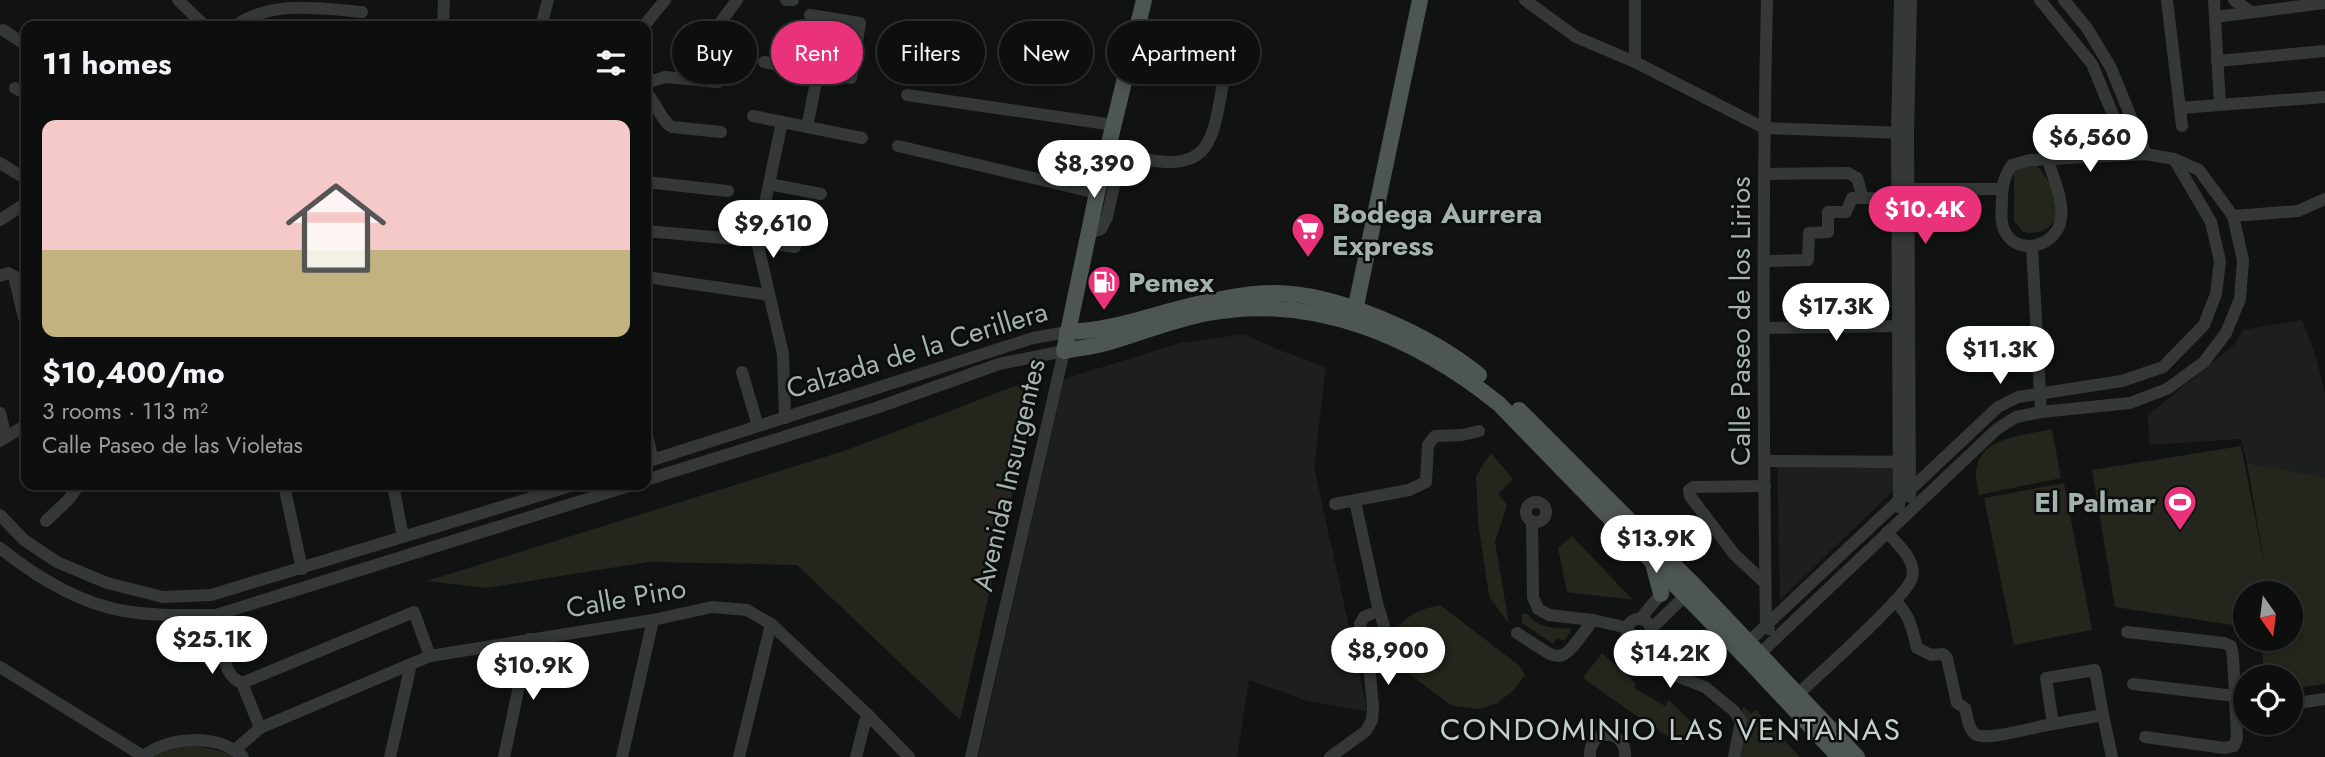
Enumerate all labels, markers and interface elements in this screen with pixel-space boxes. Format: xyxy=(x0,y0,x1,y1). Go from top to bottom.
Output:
chip: Buy xyxy=(672,21,757,84)
chip: Rent xyxy=(771,21,863,84)
chip: Filters xyxy=(877,21,985,84)
chip: New xyxy=(999,21,1093,84)
chip: Apartment xyxy=(1107,21,1260,84)
text: 11 homes xyxy=(42,42,172,85)
icon: filters xyxy=(592,44,630,82)
pin: $6,560 xyxy=(2033,114,2147,174)
text: $6,560 xyxy=(2049,120,2131,154)
pin: $8,390 xyxy=(1037,140,1151,200)
text: $8,390 xyxy=(1054,146,1134,180)
icon: home xyxy=(273,165,399,291)
street label: Calle Paseo de los Lirios xyxy=(1720,176,1761,466)
pin: $10.4K xyxy=(1868,187,1982,246)
text: $10.4K xyxy=(1885,192,1965,226)
place label: Bodega Aurrera Express xyxy=(1332,193,1542,266)
pin: $9,610 xyxy=(716,201,830,260)
text: $9,610 xyxy=(734,206,812,240)
supermarket icon: Bodega Aurrera Express xyxy=(1289,210,1327,259)
place label: Pemex xyxy=(1128,262,1214,303)
fuel station icon: Pemex xyxy=(1085,263,1123,312)
pin: $17.3K xyxy=(1779,284,1893,343)
text: $17.3K xyxy=(1798,289,1874,323)
street label: Calzada de la Cerillera xyxy=(781,291,1053,409)
pin: $11.3K xyxy=(1943,326,2057,386)
text: $11.3K xyxy=(1962,332,2038,366)
text: $10,400/mo xyxy=(42,351,225,394)
street label: Avenida Insurgentes xyxy=(962,355,1056,595)
text: 3 rooms · 113 m² xyxy=(42,394,208,428)
text: Calle Paseo de las Violetas xyxy=(42,428,303,462)
place label: El Palmar xyxy=(2034,482,2156,523)
sports icon: El Palmar xyxy=(2161,483,2199,532)
pin: $13.9K xyxy=(1599,516,1713,575)
text: $13.9K xyxy=(1617,521,1695,555)
street label: Calle Pino xyxy=(563,567,689,629)
north arrow xyxy=(2233,581,2303,651)
map controls xyxy=(2233,581,2303,735)
pin: $25.1K xyxy=(155,616,269,676)
text: $25.1K xyxy=(172,622,252,656)
pin: $8,900 xyxy=(1331,628,1445,687)
pin: $14.2K xyxy=(1613,630,1727,690)
text: $8,900 xyxy=(1347,633,1429,667)
text: $14.2K xyxy=(1630,636,1710,670)
pin: $10.9K xyxy=(476,642,590,702)
text: $10.9K xyxy=(493,648,573,682)
button: locate xyxy=(2233,665,2303,735)
district label: CONDOMINIO LAS VENTANAS xyxy=(1440,708,1902,751)

